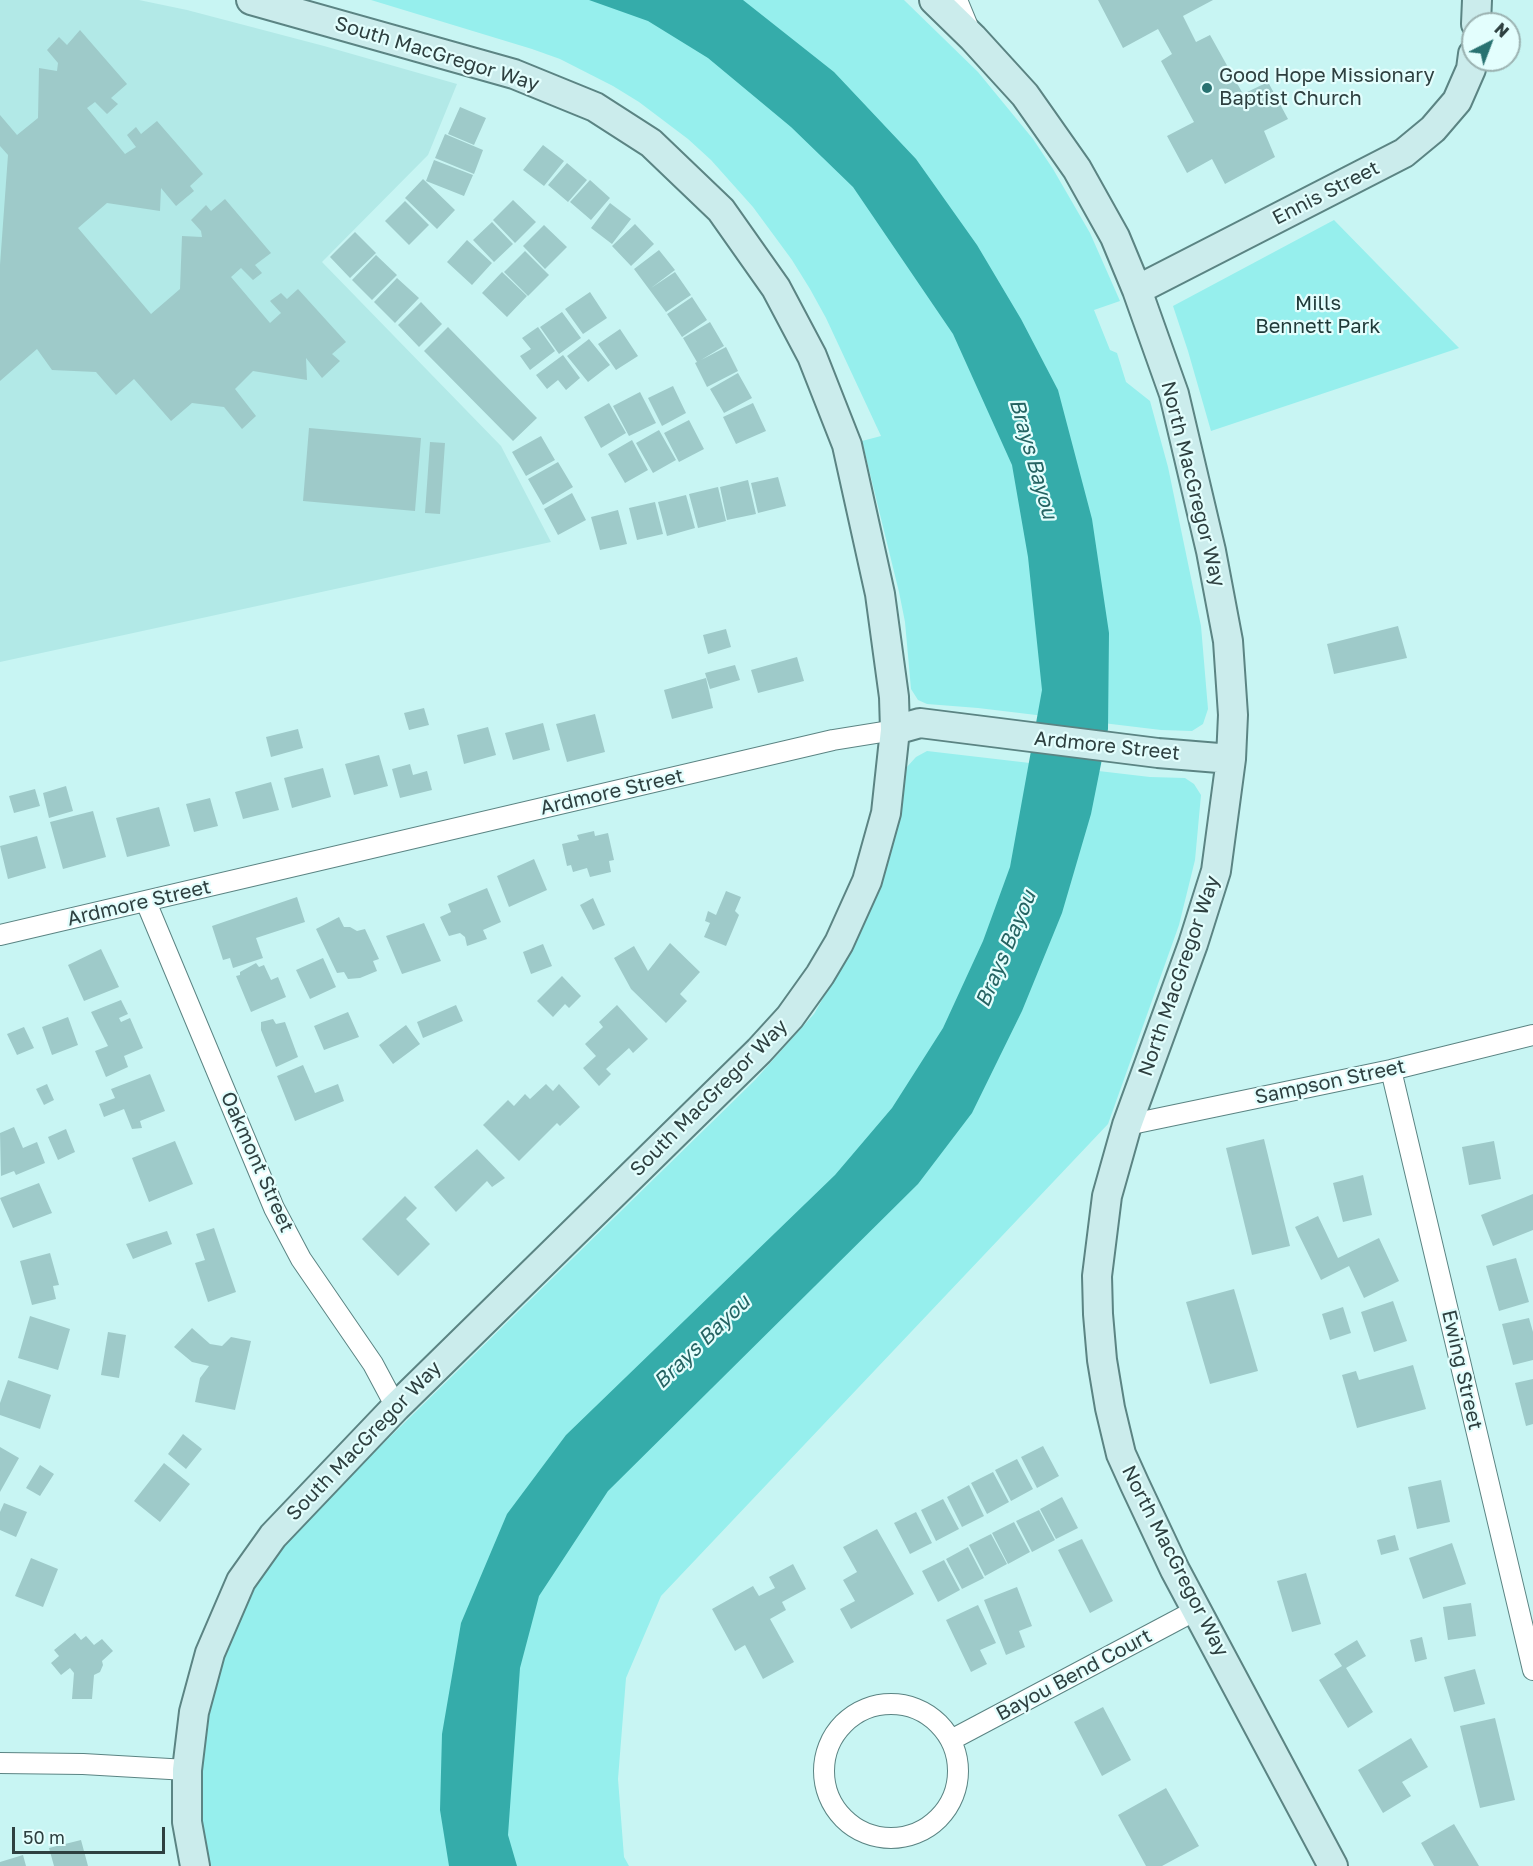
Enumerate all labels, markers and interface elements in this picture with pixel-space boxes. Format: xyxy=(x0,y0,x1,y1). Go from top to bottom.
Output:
street label: South MacGregor Way xyxy=(332,11,542,97)
north arrow xyxy=(1461,12,1521,72)
text: N xyxy=(1490,19,1513,42)
place label: Good Hope Missionary Baptist Church xyxy=(1219,64,1435,111)
marker: Good Hope Missionary Baptist Church xyxy=(1200,81,1214,95)
street label: Ennis Street xyxy=(1268,156,1384,230)
park label: Mills Bennett Park xyxy=(1255,292,1381,339)
street label: North MacGregor Way xyxy=(1156,379,1230,589)
water label: Brays Bayou xyxy=(1004,396,1062,522)
street label: Ardmore Street xyxy=(1033,726,1181,766)
street label: Ardmore Street xyxy=(538,764,686,820)
street label: North MacGregor Way xyxy=(1133,872,1225,1080)
street label: Ardmore Street xyxy=(65,875,213,931)
water label: Brays Bayou xyxy=(970,887,1042,1011)
street label: South MacGregor Way xyxy=(625,1014,793,1182)
street label: Sampson Street xyxy=(1253,1054,1407,1110)
street label: Oakmont Street xyxy=(215,1088,299,1236)
water label: Brays Bayou xyxy=(649,1290,755,1394)
street label: Ewing Street xyxy=(1437,1308,1487,1432)
street label: South MacGregor Way xyxy=(282,1356,446,1526)
street label: North MacGregor Way xyxy=(1116,1462,1234,1660)
street label: Bayou Bend Court xyxy=(992,1624,1156,1726)
scale bar xyxy=(15,1815,168,1853)
text: 50 m xyxy=(23,1826,65,1848)

